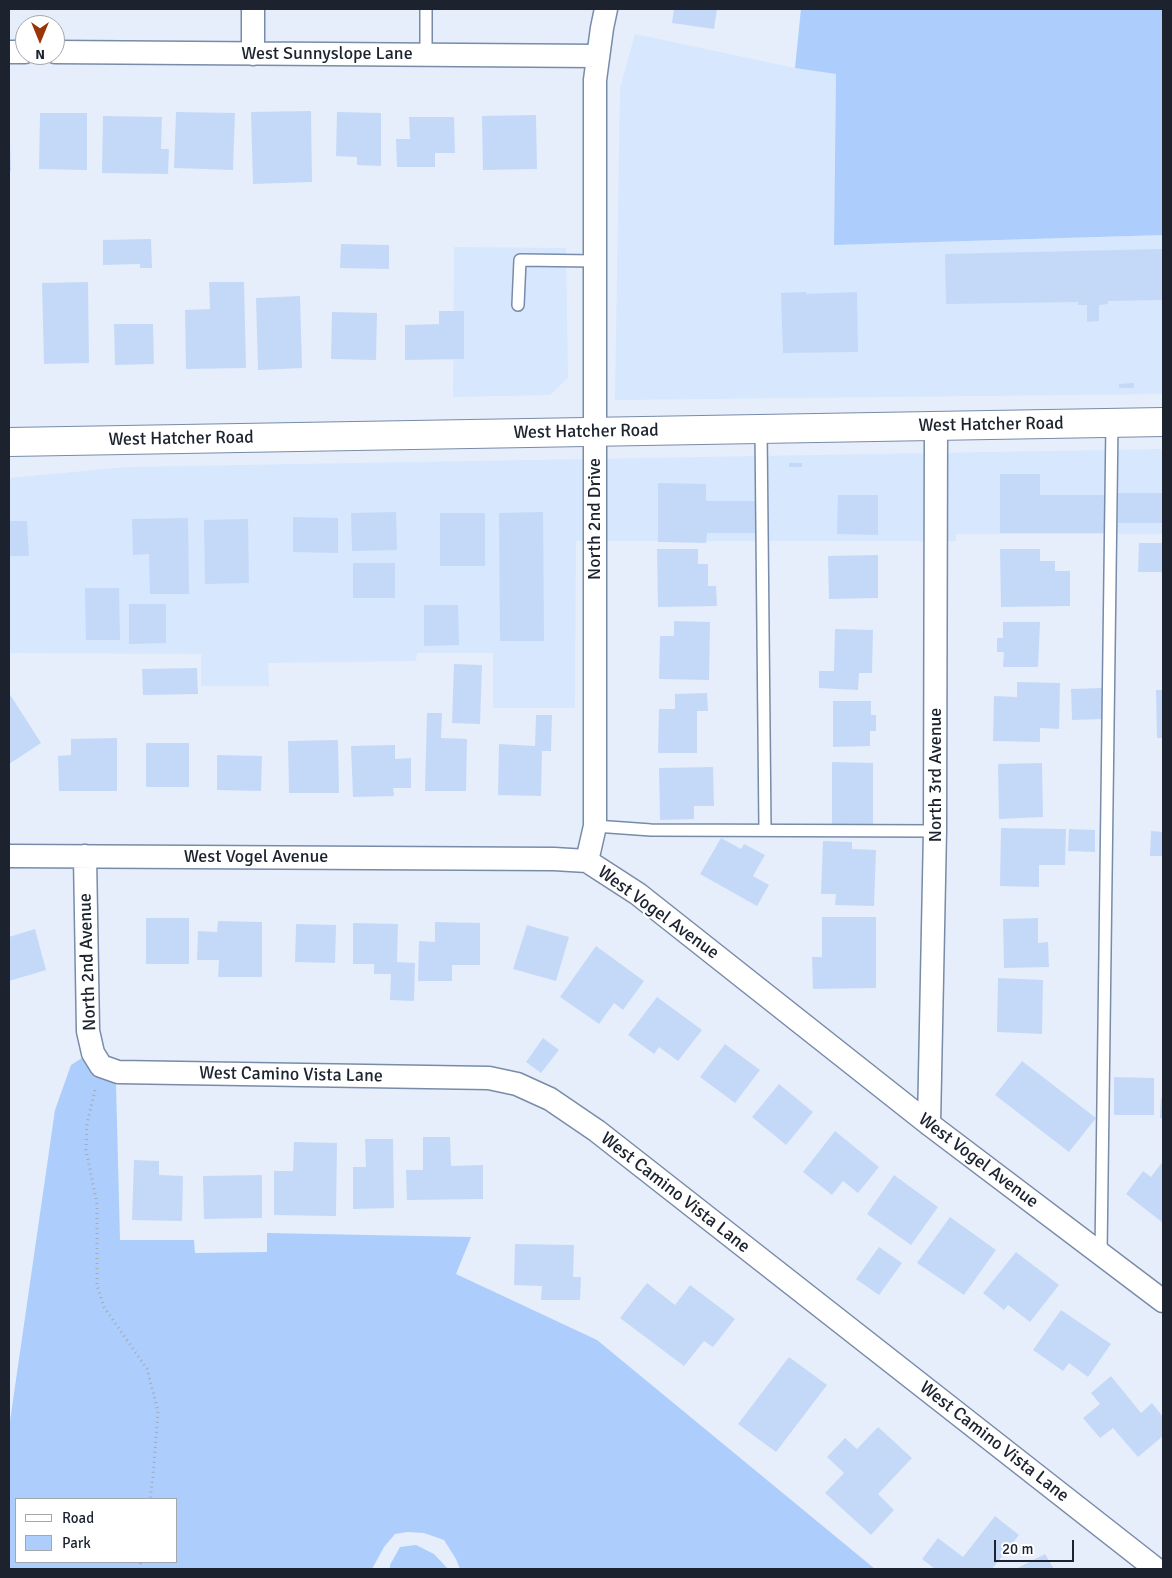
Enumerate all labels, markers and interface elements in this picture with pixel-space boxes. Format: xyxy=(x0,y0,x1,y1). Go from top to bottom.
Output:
north arrow xyxy=(15,15,65,65)
street label: West Sunnyslope Lane xyxy=(241,43,413,65)
text: N xyxy=(35,46,45,63)
street label: West Hatcher Road xyxy=(918,413,1064,437)
street label: West Hatcher Road xyxy=(513,420,659,444)
street label: West Hatcher Road xyxy=(108,427,254,451)
street label: North 2nd Drive xyxy=(584,458,606,580)
street label: North 3rd Avenue xyxy=(925,708,947,842)
street label: West Vogel Avenue xyxy=(184,846,328,868)
street label: West Vogel Avenue xyxy=(593,862,723,964)
street label: North 2nd Avenue xyxy=(75,893,101,1031)
street label: West Camino Vista Lane xyxy=(199,1063,383,1087)
street label: West Vogel Avenue xyxy=(914,1109,1042,1213)
street label: West Camino Vista Lane xyxy=(596,1128,754,1258)
street label: West Camino Vista Lane xyxy=(915,1377,1073,1507)
legend xyxy=(15,1498,178,1563)
text: Road xyxy=(62,1509,94,1527)
scale bar xyxy=(997,1530,1077,1562)
text: Park xyxy=(62,1534,91,1552)
text: 20 m xyxy=(1002,1540,1033,1558)

